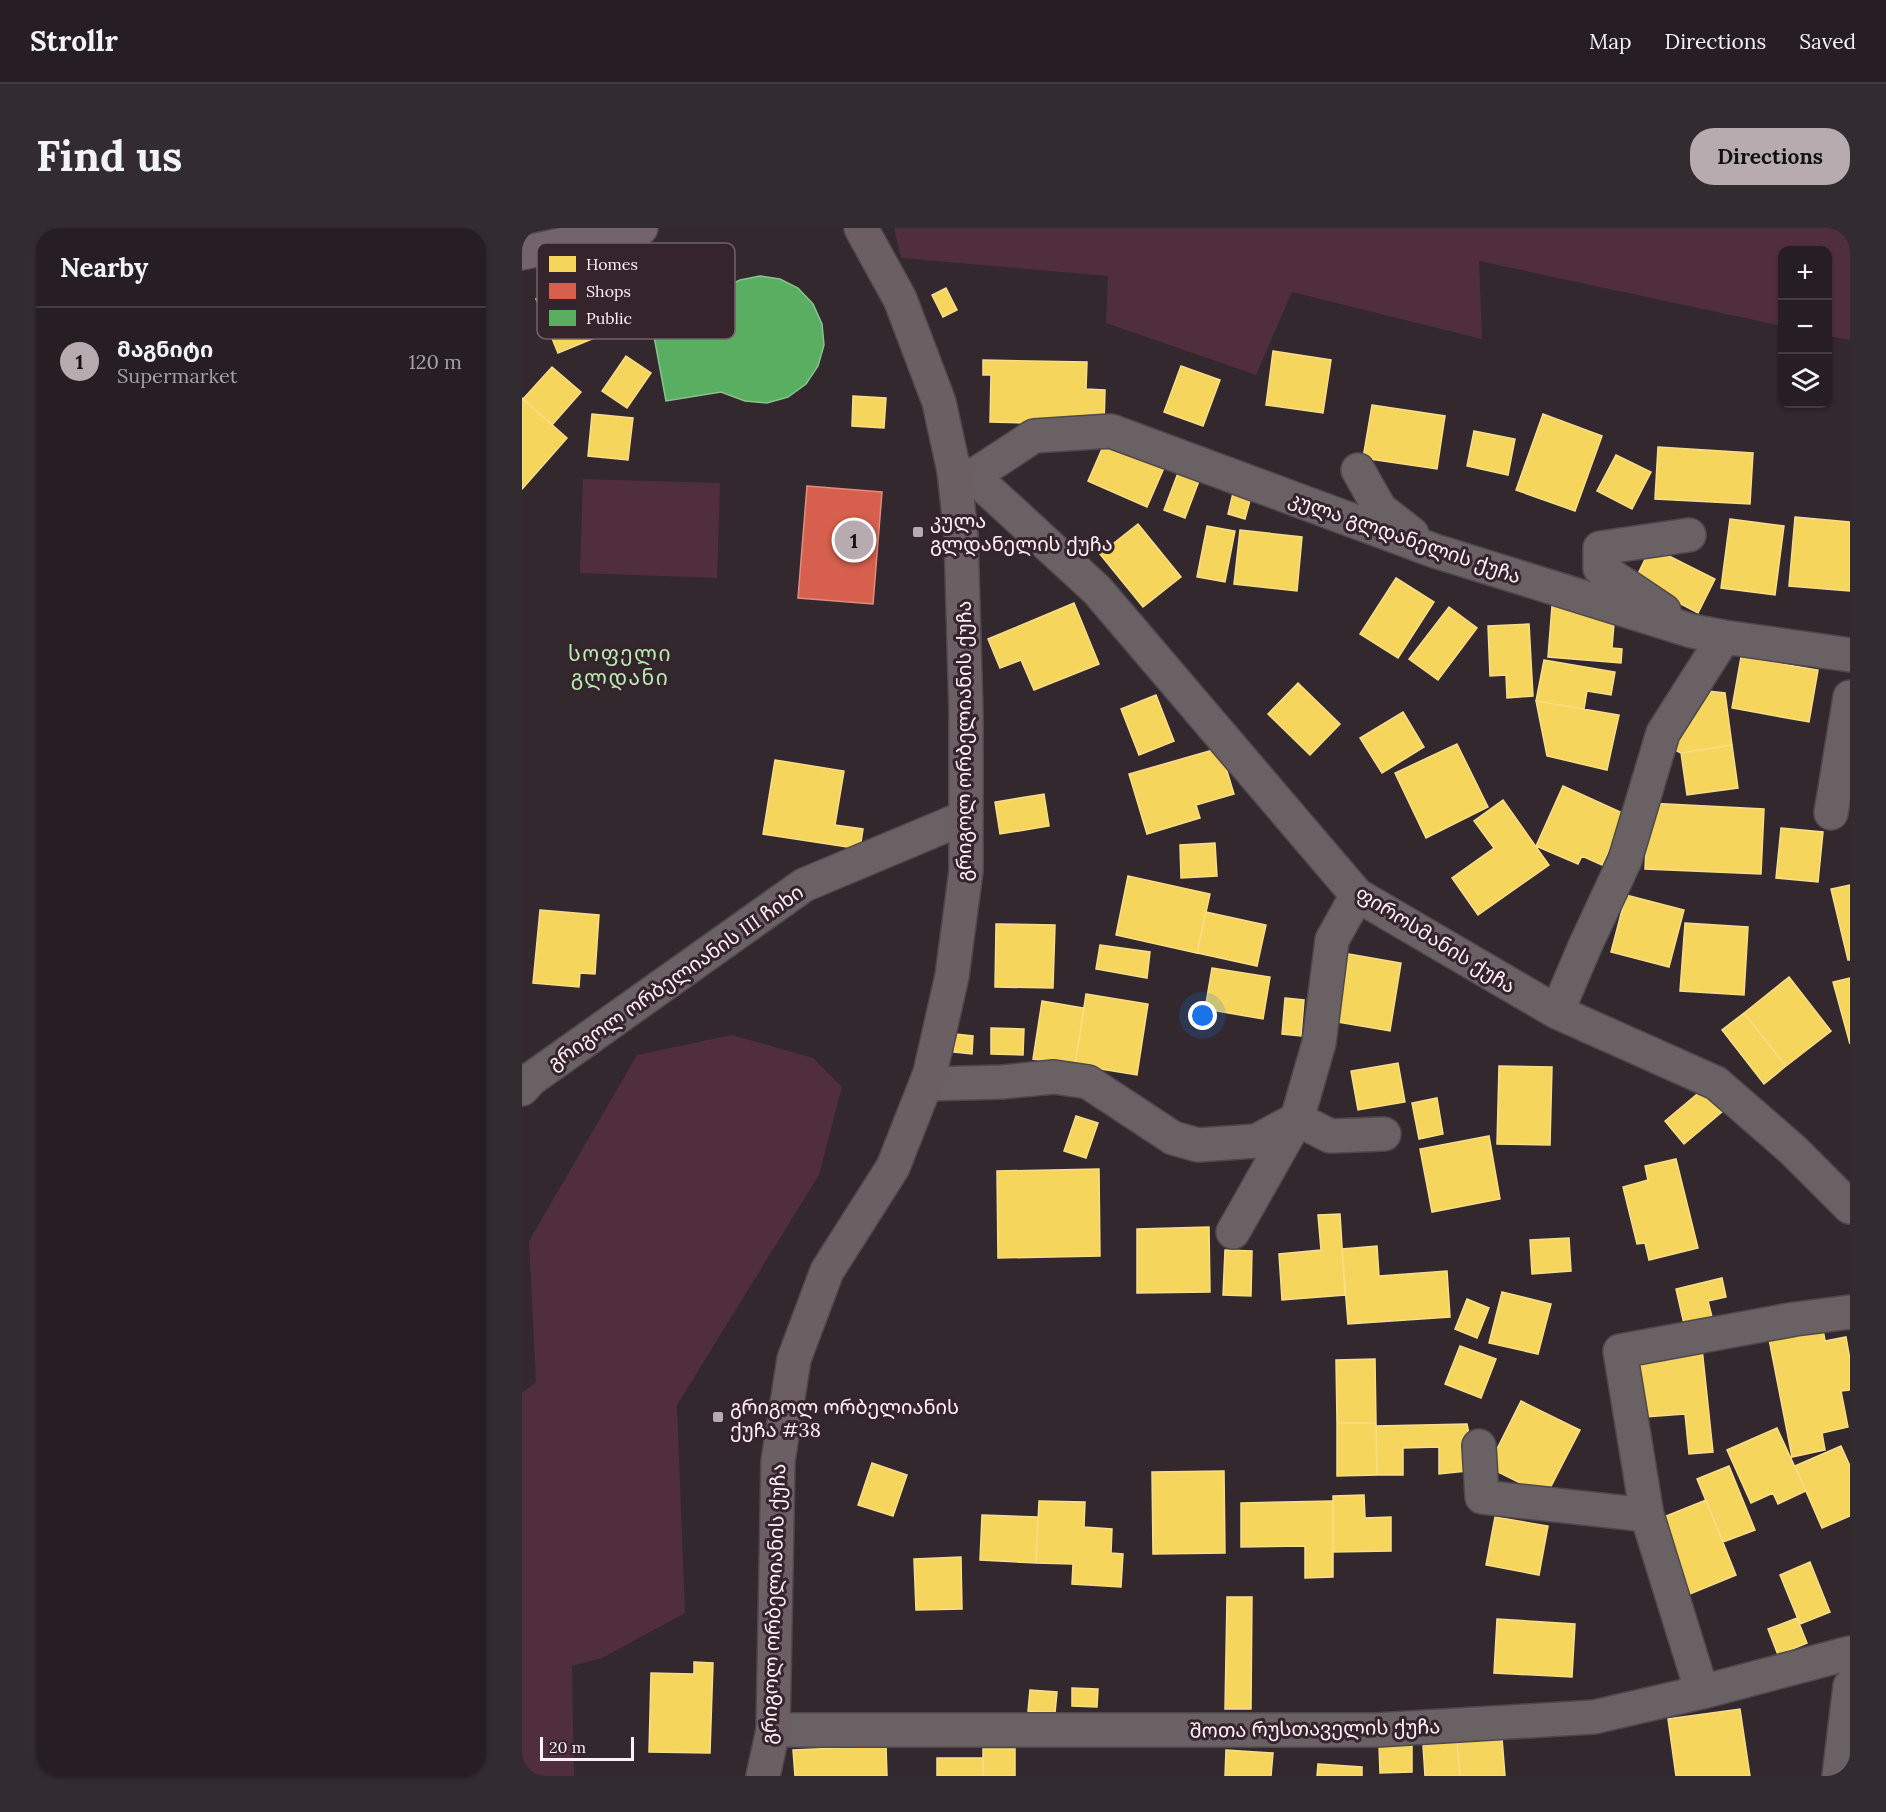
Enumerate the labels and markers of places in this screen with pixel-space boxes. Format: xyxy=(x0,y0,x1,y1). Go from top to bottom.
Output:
place label: კულა გლდანელის ქუჩა xyxy=(930,508,1113,557)
pin: 1 xyxy=(834,518,874,562)
marker: კულა გლდანელის ქუჩა xyxy=(911,525,925,539)
place label: გრიგოლ ორბელიანის ქუჩა #38 xyxy=(730,1394,959,1442)
marker: გრიგოლ ორბელიანის ქუჩა #38 xyxy=(711,1410,725,1424)

